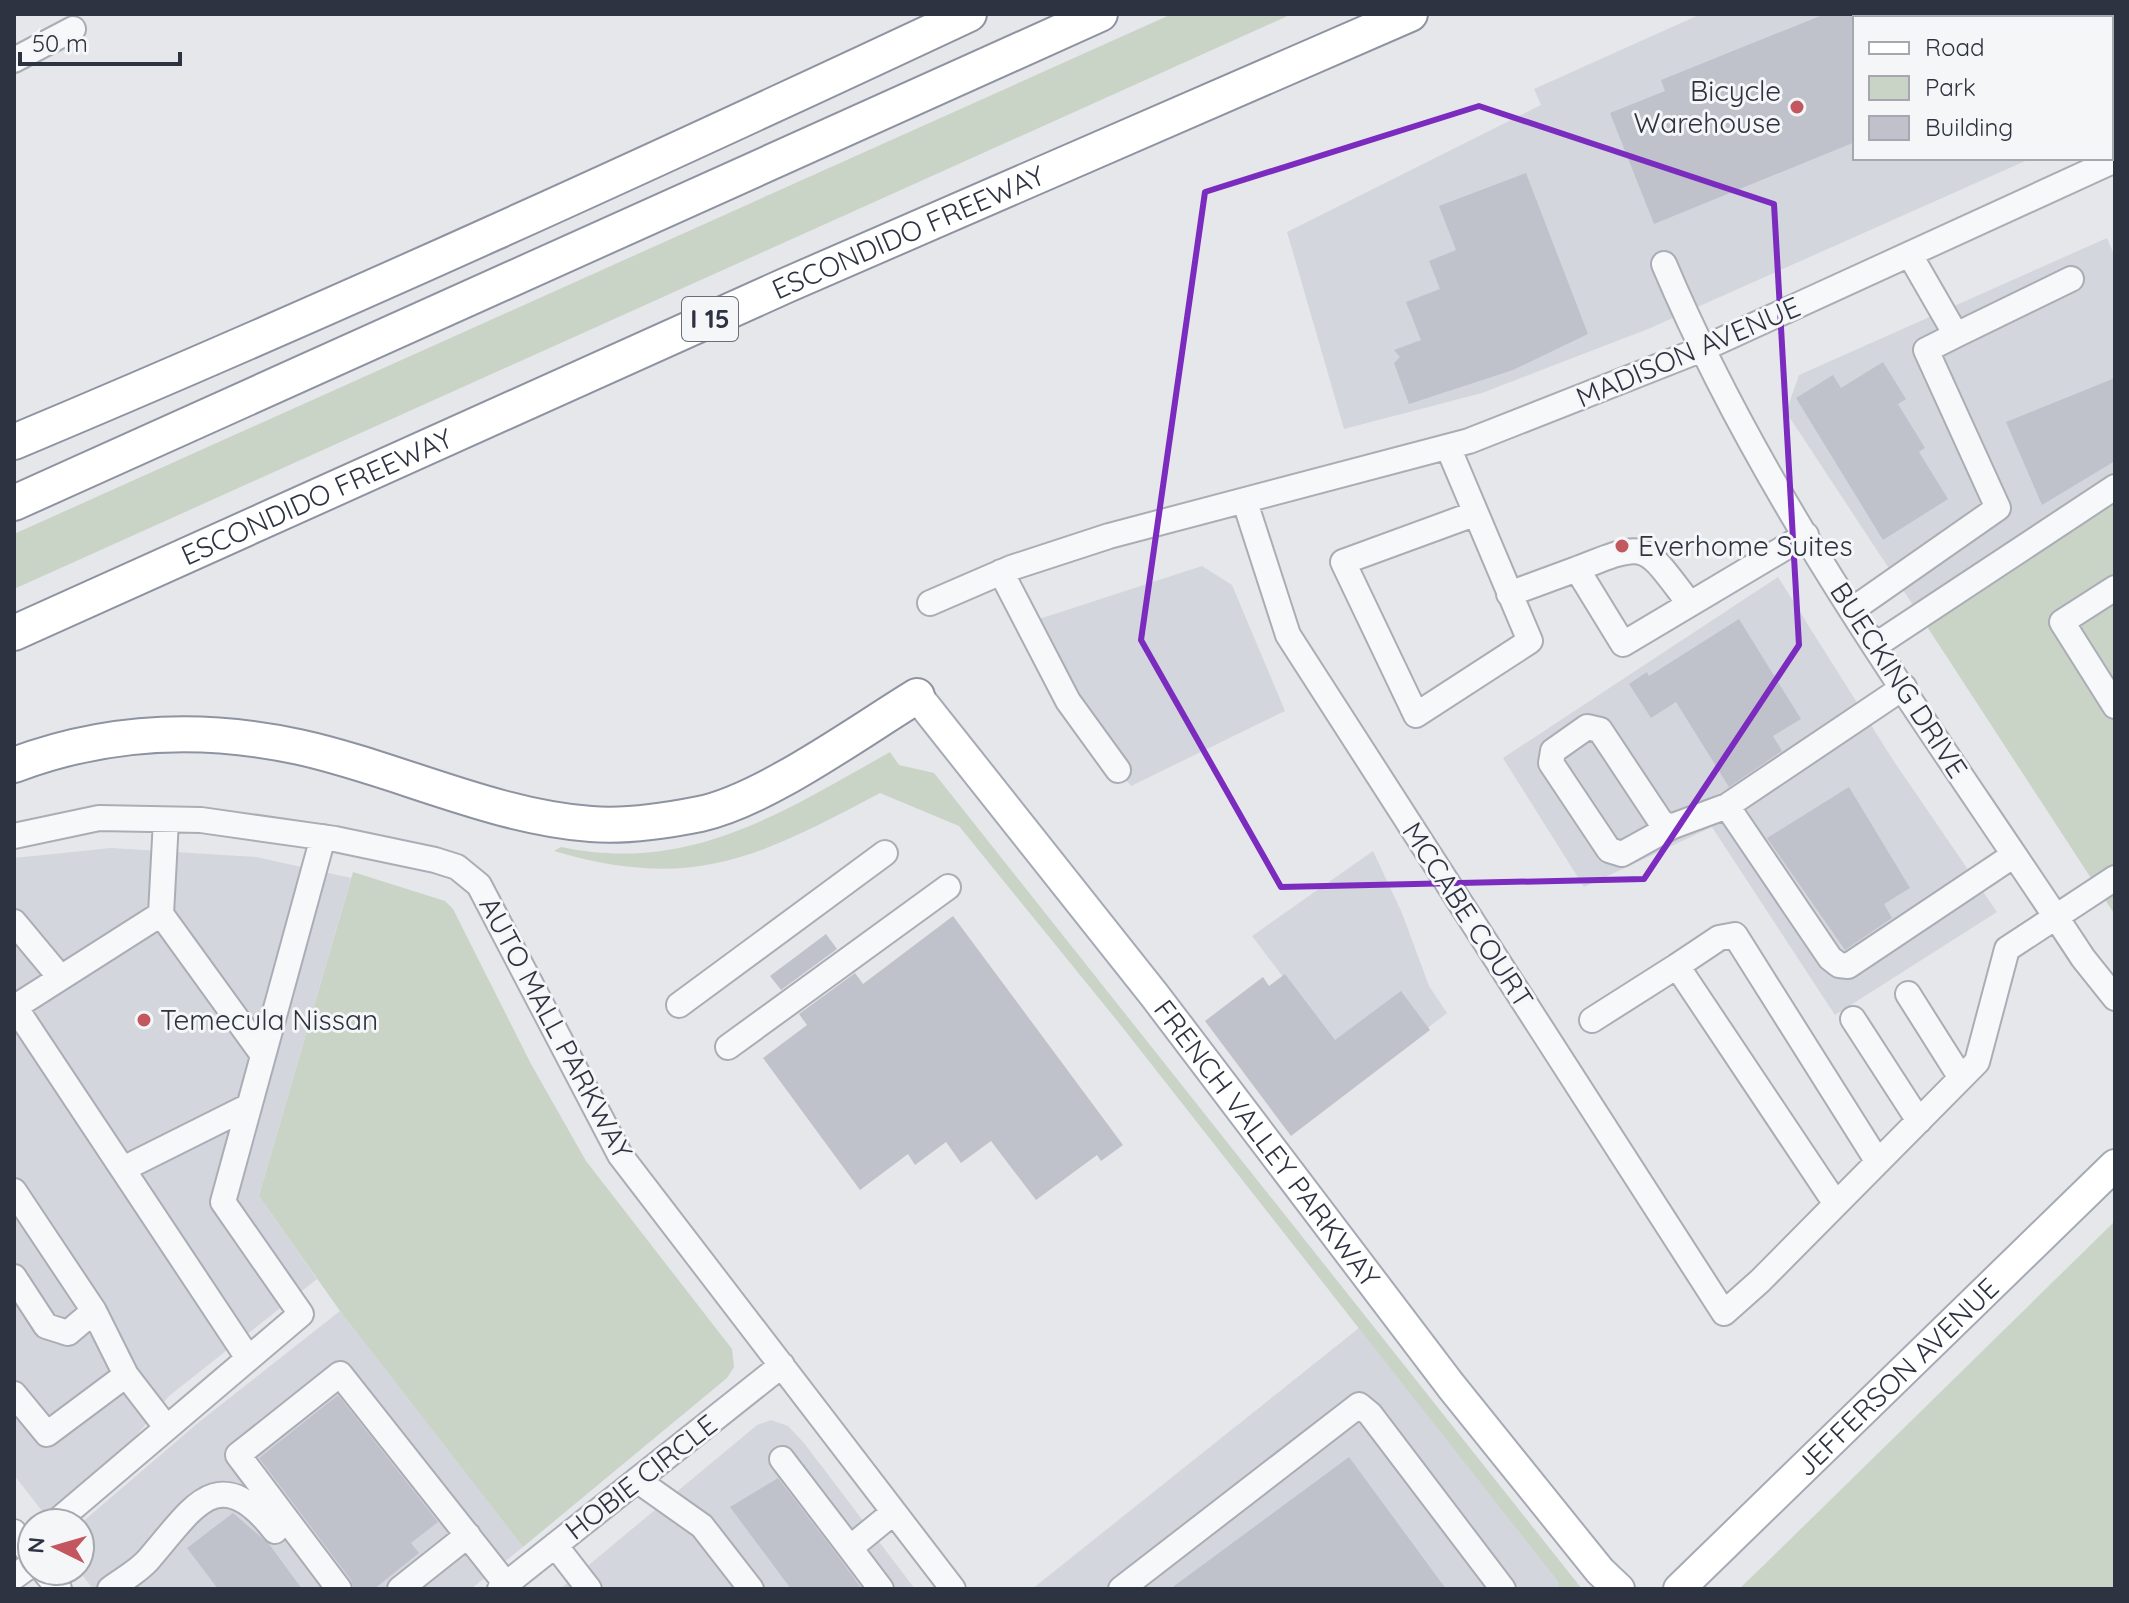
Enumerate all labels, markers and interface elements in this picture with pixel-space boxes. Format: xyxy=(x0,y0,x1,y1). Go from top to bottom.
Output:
scale bar xyxy=(20,16,180,66)
legend xyxy=(1853,16,2113,160)
text: 50 m xyxy=(32,28,88,58)
text: Road xyxy=(1925,32,1985,62)
text: Park xyxy=(1925,72,1976,102)
place label: Bicycle Warehouse xyxy=(1634,73,1781,140)
marker: Bicycle Warehouse xyxy=(1788,98,1806,116)
text: Building xyxy=(1925,112,2013,142)
street label: ESCONDIDO FREEWAY xyxy=(766,157,1050,306)
street label: MADISON AVENUE xyxy=(1571,289,1805,415)
road number: I 15 xyxy=(682,297,738,341)
street label: ESCONDIDO FREEWAY xyxy=(175,420,458,572)
place label: Everhome Suites xyxy=(1638,528,1853,563)
marker: Everhome Suites xyxy=(1613,537,1631,555)
street label: BUECKING DRIVE xyxy=(1823,575,1976,784)
street label: MCCABE COURT xyxy=(1395,815,1542,1014)
street label: AUTO MALL PARKWAY xyxy=(472,891,641,1165)
street label: FRENCH VALLEY PARKWAY xyxy=(1147,992,1388,1294)
place label: Temecula Nissan xyxy=(160,1002,378,1037)
marker: Temecula Nissan xyxy=(135,1011,153,1029)
street label: JEFFERSON AVENUE xyxy=(1788,1270,2006,1483)
street label: HOBIE CIRCLE xyxy=(558,1406,724,1547)
north arrow xyxy=(16,1507,96,1587)
text: N xyxy=(21,1536,51,1555)

